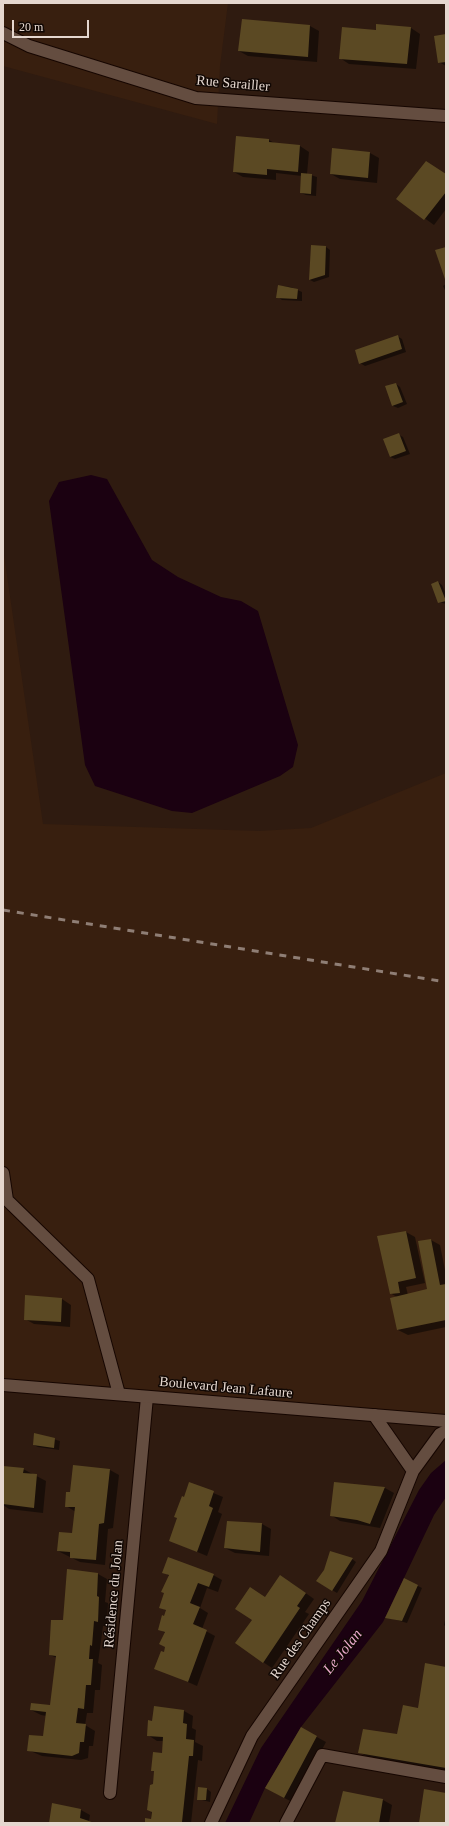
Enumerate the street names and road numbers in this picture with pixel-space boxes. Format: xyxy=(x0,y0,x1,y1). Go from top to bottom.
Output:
street label: Rue Sarailler xyxy=(196,72,270,96)
street label: Boulevard Jean Lafaure xyxy=(159,1374,293,1402)
street label: Résidence du Jolan xyxy=(101,1539,127,1649)
street label: Rue des Champs xyxy=(267,1596,335,1682)

